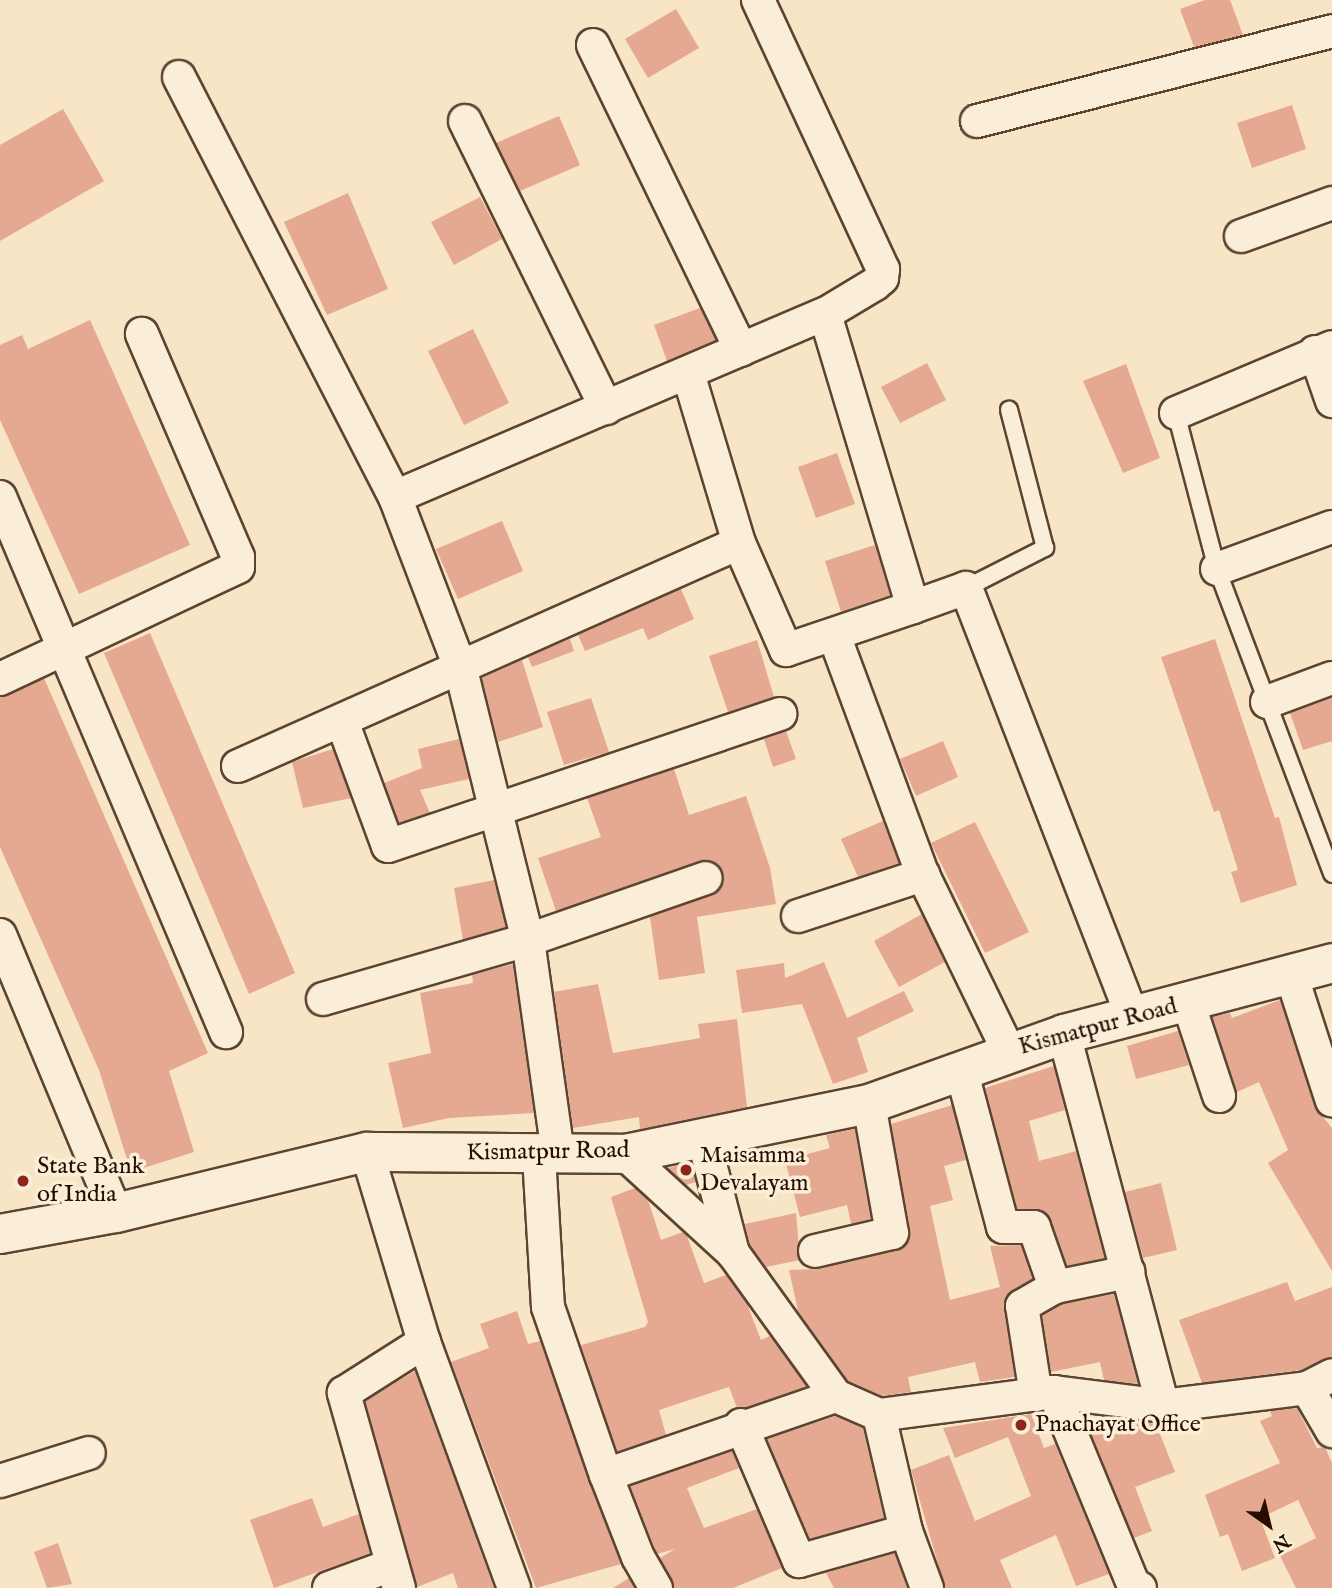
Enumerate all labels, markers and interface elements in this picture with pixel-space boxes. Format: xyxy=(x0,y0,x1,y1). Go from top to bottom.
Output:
street label: Kismatpur Road xyxy=(1016,992,1180,1062)
street label: Kismatpur Road xyxy=(466,1136,630,1168)
place label: Maisamma Devalayam xyxy=(700,1142,808,1198)
place label: State Bank of India xyxy=(37,1153,144,1209)
marker: Maisamma Devalayam xyxy=(678,1162,694,1178)
marker: State Bank of India xyxy=(15,1173,31,1189)
place label: Pnachayat Office xyxy=(1035,1411,1201,1439)
marker: Pnachayat Office xyxy=(1013,1417,1029,1433)
north arrow xyxy=(1234,1490,1304,1560)
text: N xyxy=(1267,1528,1294,1557)

